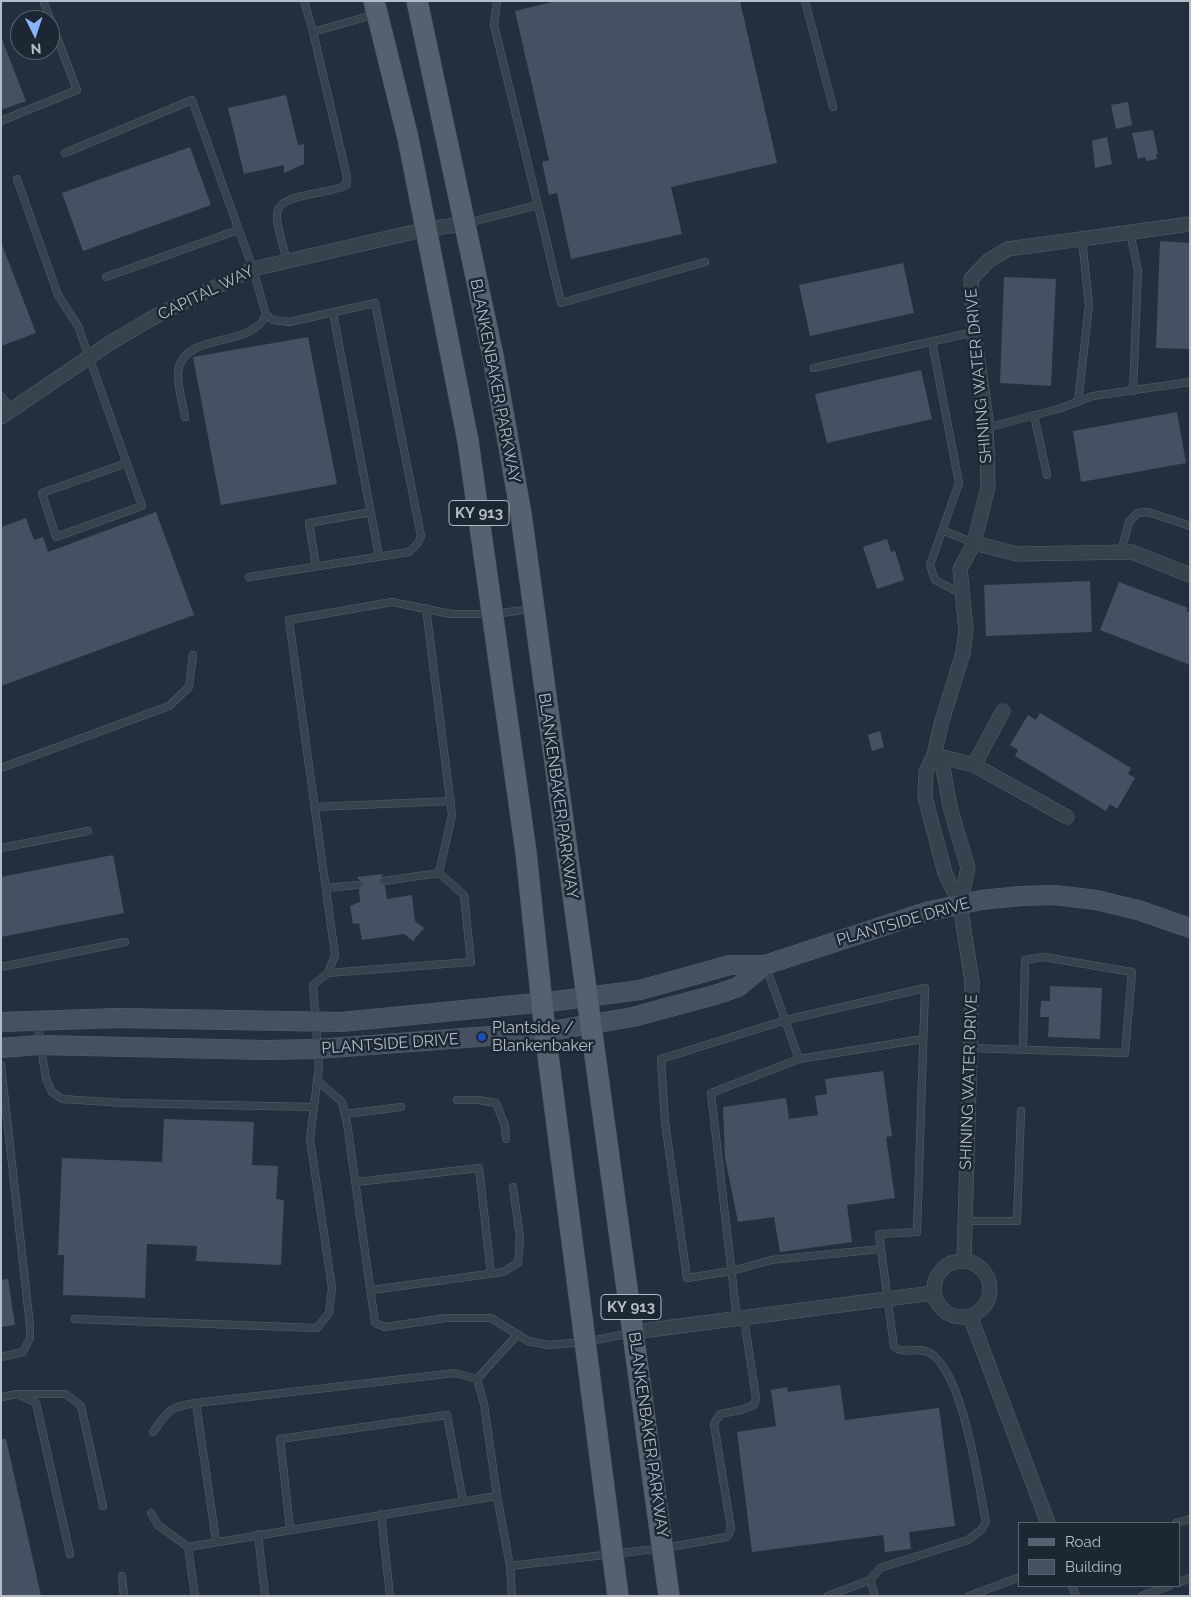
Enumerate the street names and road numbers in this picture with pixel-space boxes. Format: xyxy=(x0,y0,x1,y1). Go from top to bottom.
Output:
street label: CAPITAL WAY xyxy=(155,262,257,324)
street label: BLANKENBAKER PARKWAY xyxy=(466,277,524,485)
street label: SHINING WATER DRIVE xyxy=(962,288,996,464)
road number: KY 913 xyxy=(449,500,509,526)
street label: BLANKENBAKER PARKWAY xyxy=(534,692,582,900)
street label: PLANTSIDE DRIVE xyxy=(834,894,972,950)
street label: SHINING WATER DRIVE xyxy=(956,994,982,1170)
street label: PLANTSIDE DRIVE xyxy=(321,1030,459,1058)
road number: KY 913 xyxy=(601,1294,661,1320)
street label: BLANKENBAKER PARKWAY xyxy=(624,1331,672,1539)

